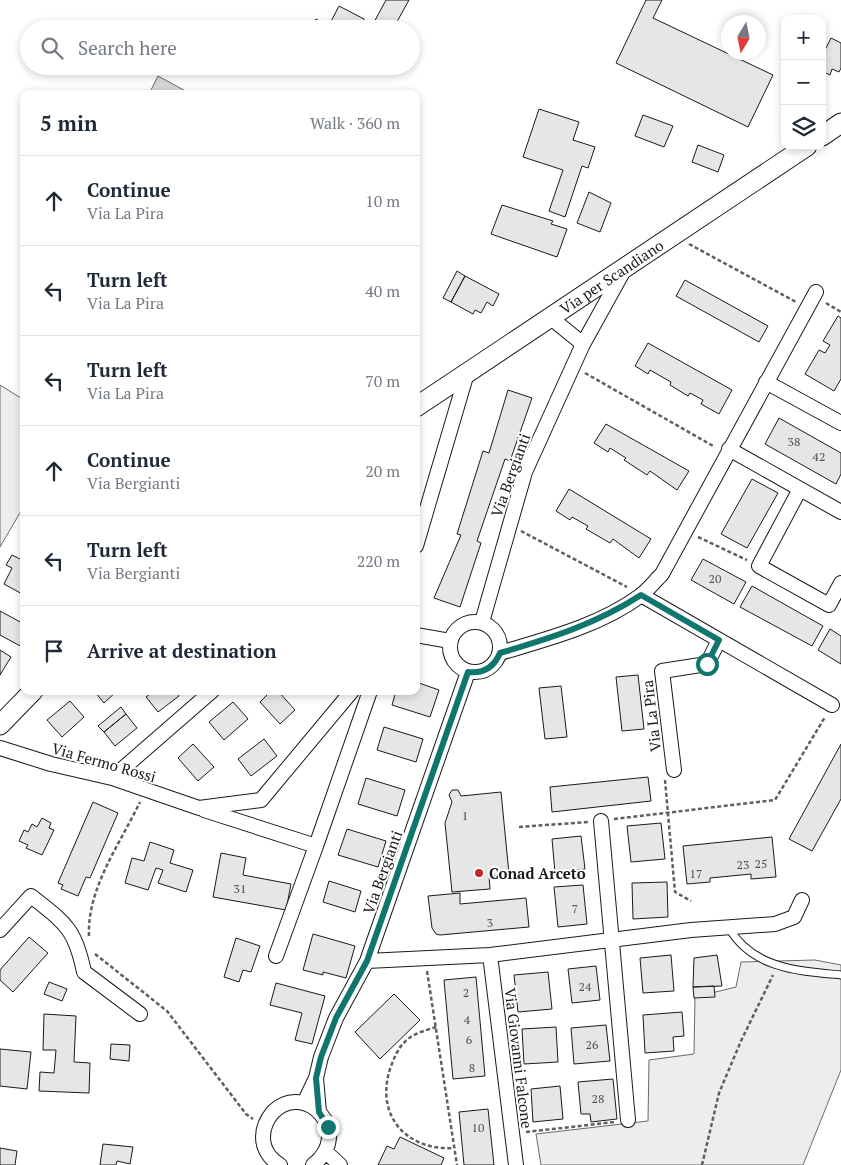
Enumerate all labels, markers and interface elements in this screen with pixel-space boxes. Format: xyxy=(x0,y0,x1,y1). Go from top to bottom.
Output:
north arrow xyxy=(721,15,766,60)
map controls xyxy=(781,15,826,150)
button: + xyxy=(781,15,826,60)
search box xyxy=(20,20,420,75)
icon: search xyxy=(38,34,66,62)
text: Search here xyxy=(78,35,177,60)
button: − xyxy=(781,60,826,105)
button: layers xyxy=(781,105,826,150)
text: 5 min xyxy=(40,109,97,137)
text: Walk · 360 m xyxy=(310,112,400,134)
text: Continue xyxy=(87,177,171,202)
icon: ahead xyxy=(40,187,68,215)
text: 10 m xyxy=(365,190,400,212)
text: Via La Pira xyxy=(87,202,164,224)
street label: Via per Scandiano xyxy=(556,235,667,318)
text: Turn left xyxy=(87,267,168,292)
icon: left xyxy=(40,277,68,305)
text: 40 m xyxy=(365,280,400,302)
text: Via La Pira xyxy=(87,292,164,314)
text: Turn left xyxy=(87,357,168,382)
icon: left xyxy=(40,367,68,395)
text: 70 m xyxy=(365,370,400,392)
text: Via La Pira xyxy=(87,382,164,404)
street label: Via Bergianti xyxy=(486,430,534,520)
house number: 38 xyxy=(788,434,800,449)
text: Continue xyxy=(87,447,171,472)
house number: 42 xyxy=(813,449,825,464)
icon: ahead xyxy=(40,457,68,485)
text: 20 m xyxy=(365,460,400,482)
text: Via Bergianti xyxy=(87,472,180,494)
text: Turn left xyxy=(87,537,168,562)
icon: left xyxy=(40,547,68,575)
text: 220 m xyxy=(357,550,400,572)
text: Via Bergianti xyxy=(87,562,180,584)
house number: 20 xyxy=(709,571,721,586)
icon: arrive xyxy=(40,637,68,665)
text: Arrive at destination xyxy=(87,638,276,663)
route start xyxy=(696,653,719,676)
street label: Via La Pira xyxy=(637,679,665,753)
street label: Via Fermo Rossi xyxy=(50,738,158,786)
house number: 1 xyxy=(462,808,468,823)
street label: Via Bergianti xyxy=(358,827,406,917)
house number: 25 xyxy=(755,856,767,871)
house number: 23 xyxy=(737,857,749,872)
place label: Conad Arceto xyxy=(489,863,586,883)
house number: 17 xyxy=(690,866,702,881)
marker: Conad Arceto xyxy=(473,867,485,879)
house number: 31 xyxy=(234,881,246,896)
house number: 7 xyxy=(572,901,578,916)
house number: 3 xyxy=(487,915,493,930)
house number: 24 xyxy=(579,979,592,994)
house number: 2 xyxy=(463,985,469,1000)
street label: Via Giovanni Falcone xyxy=(500,986,538,1130)
house number: 4 xyxy=(464,1012,471,1027)
house number: 6 xyxy=(466,1032,473,1047)
house number: 26 xyxy=(586,1037,599,1052)
house number: 8 xyxy=(469,1060,475,1075)
house number: 28 xyxy=(592,1091,604,1106)
route end xyxy=(317,1116,340,1139)
house number: 10 xyxy=(472,1120,484,1135)

